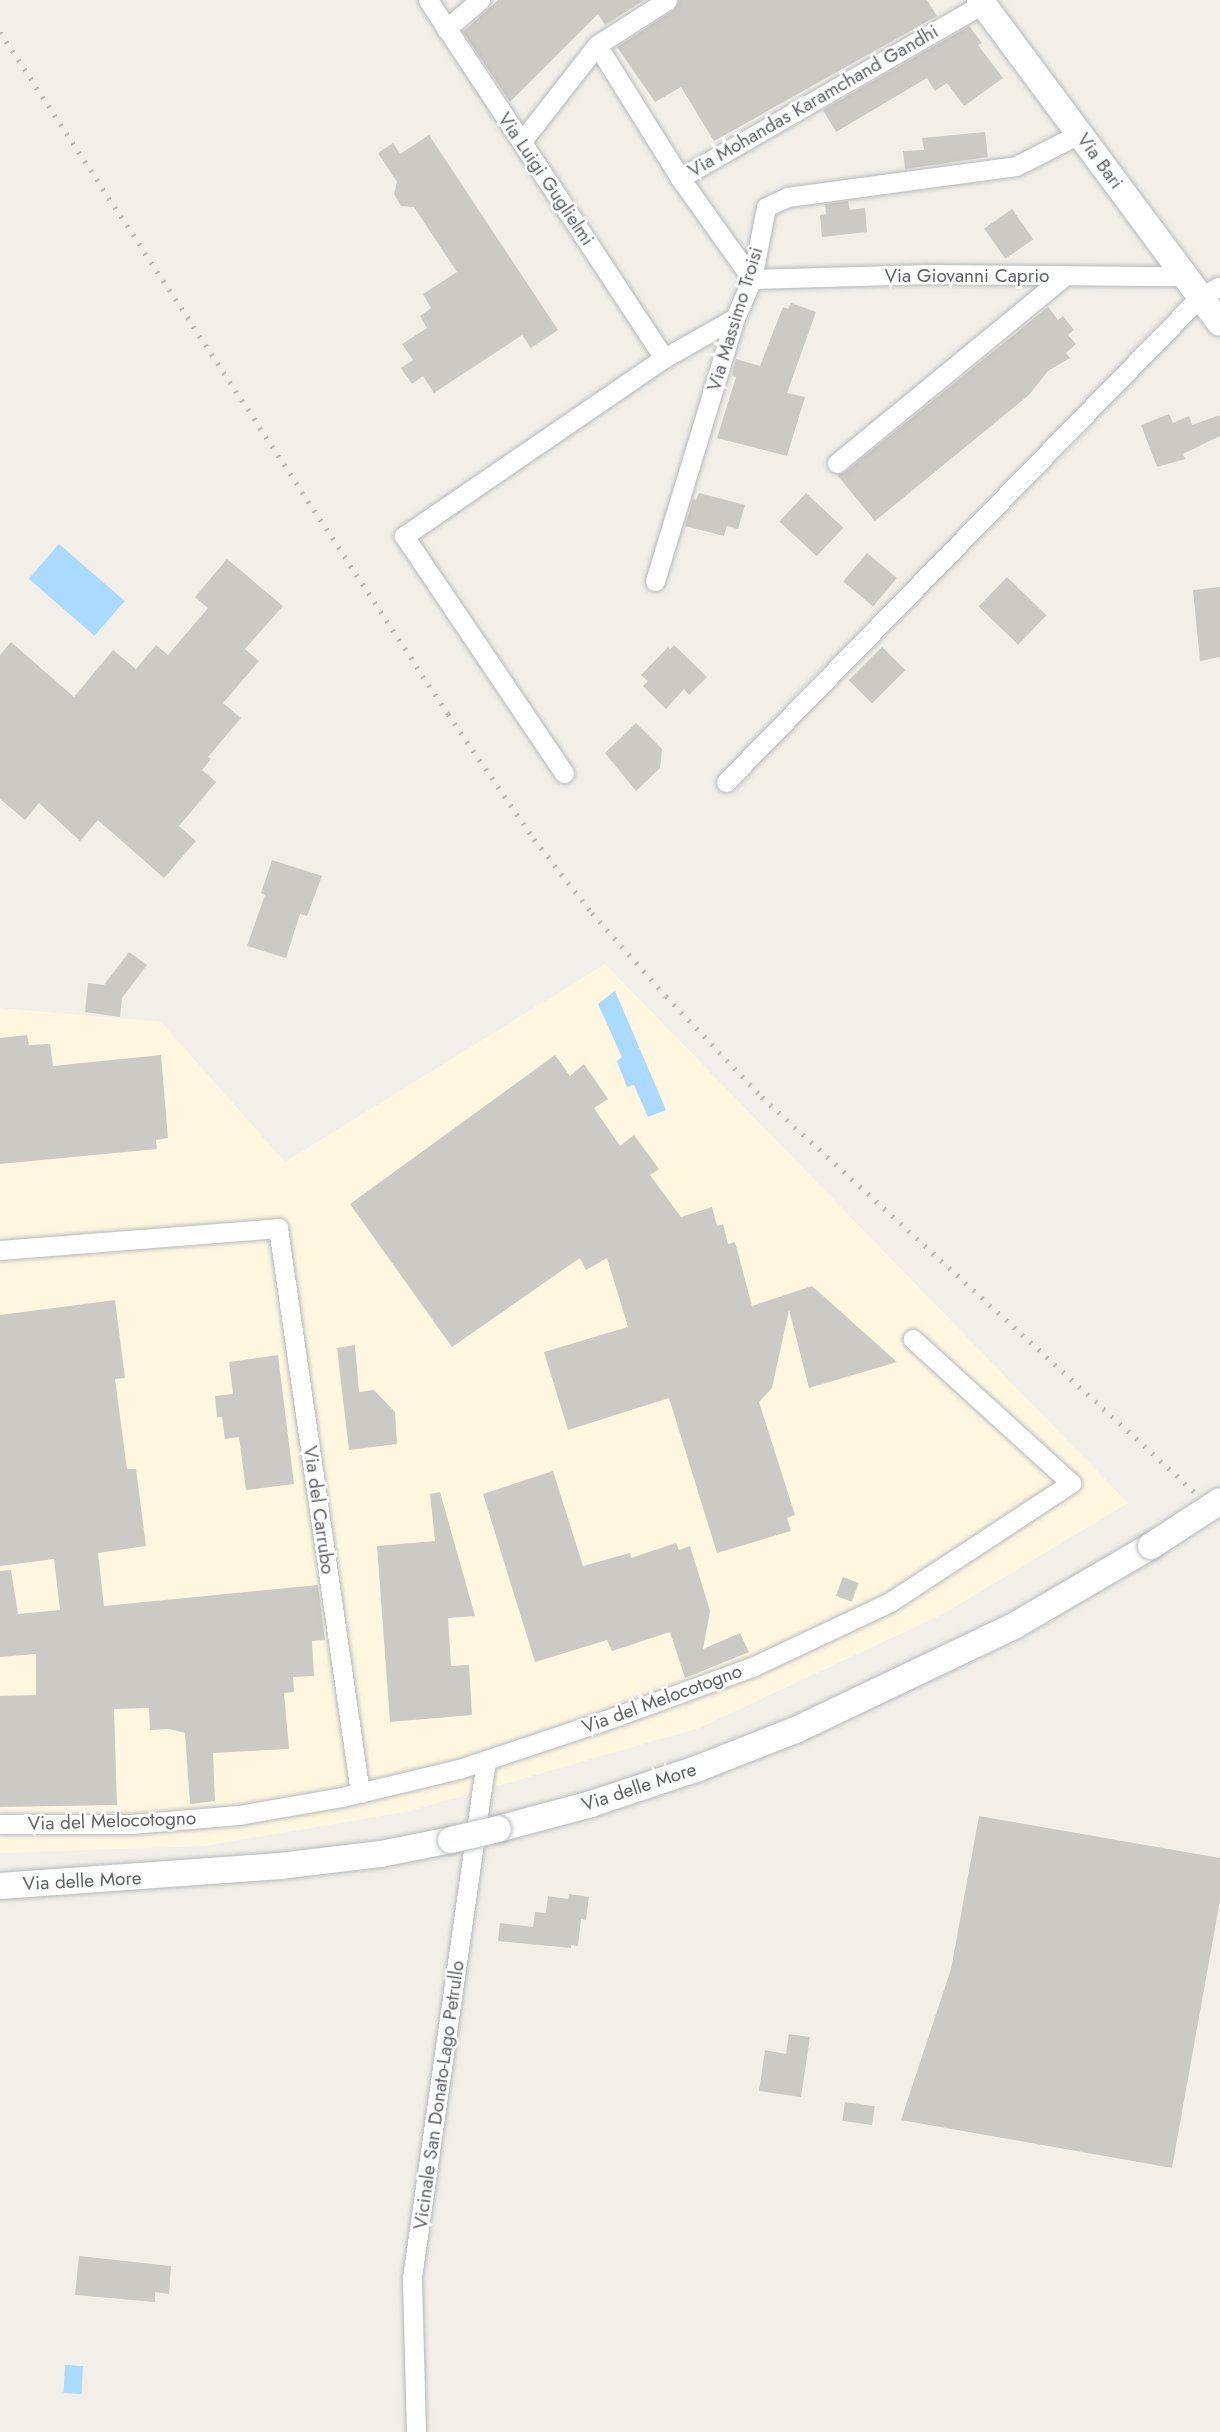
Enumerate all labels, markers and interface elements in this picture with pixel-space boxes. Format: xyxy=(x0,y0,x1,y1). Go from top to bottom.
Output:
street label: Via Mohandas Karamchand Gandhi xyxy=(684,20,942,182)
street label: Via Luigi Guglielmi xyxy=(493,108,599,250)
street label: Via Bari xyxy=(1072,129,1128,193)
street label: Via Massimo Troisi xyxy=(702,244,768,394)
street label: Via Giovanni Caprio xyxy=(885,265,1049,287)
street label: Via del Carrubo xyxy=(299,1444,339,1576)
street label: Via del Melocotogno xyxy=(579,1659,745,1739)
street label: Via delle More xyxy=(579,1758,699,1816)
street label: Via del Melocotogno xyxy=(27,1807,197,1835)
street label: Via delle More xyxy=(22,1867,142,1895)
street label: Vicinale San Donato-Lago Petrullo xyxy=(409,1959,469,2231)

